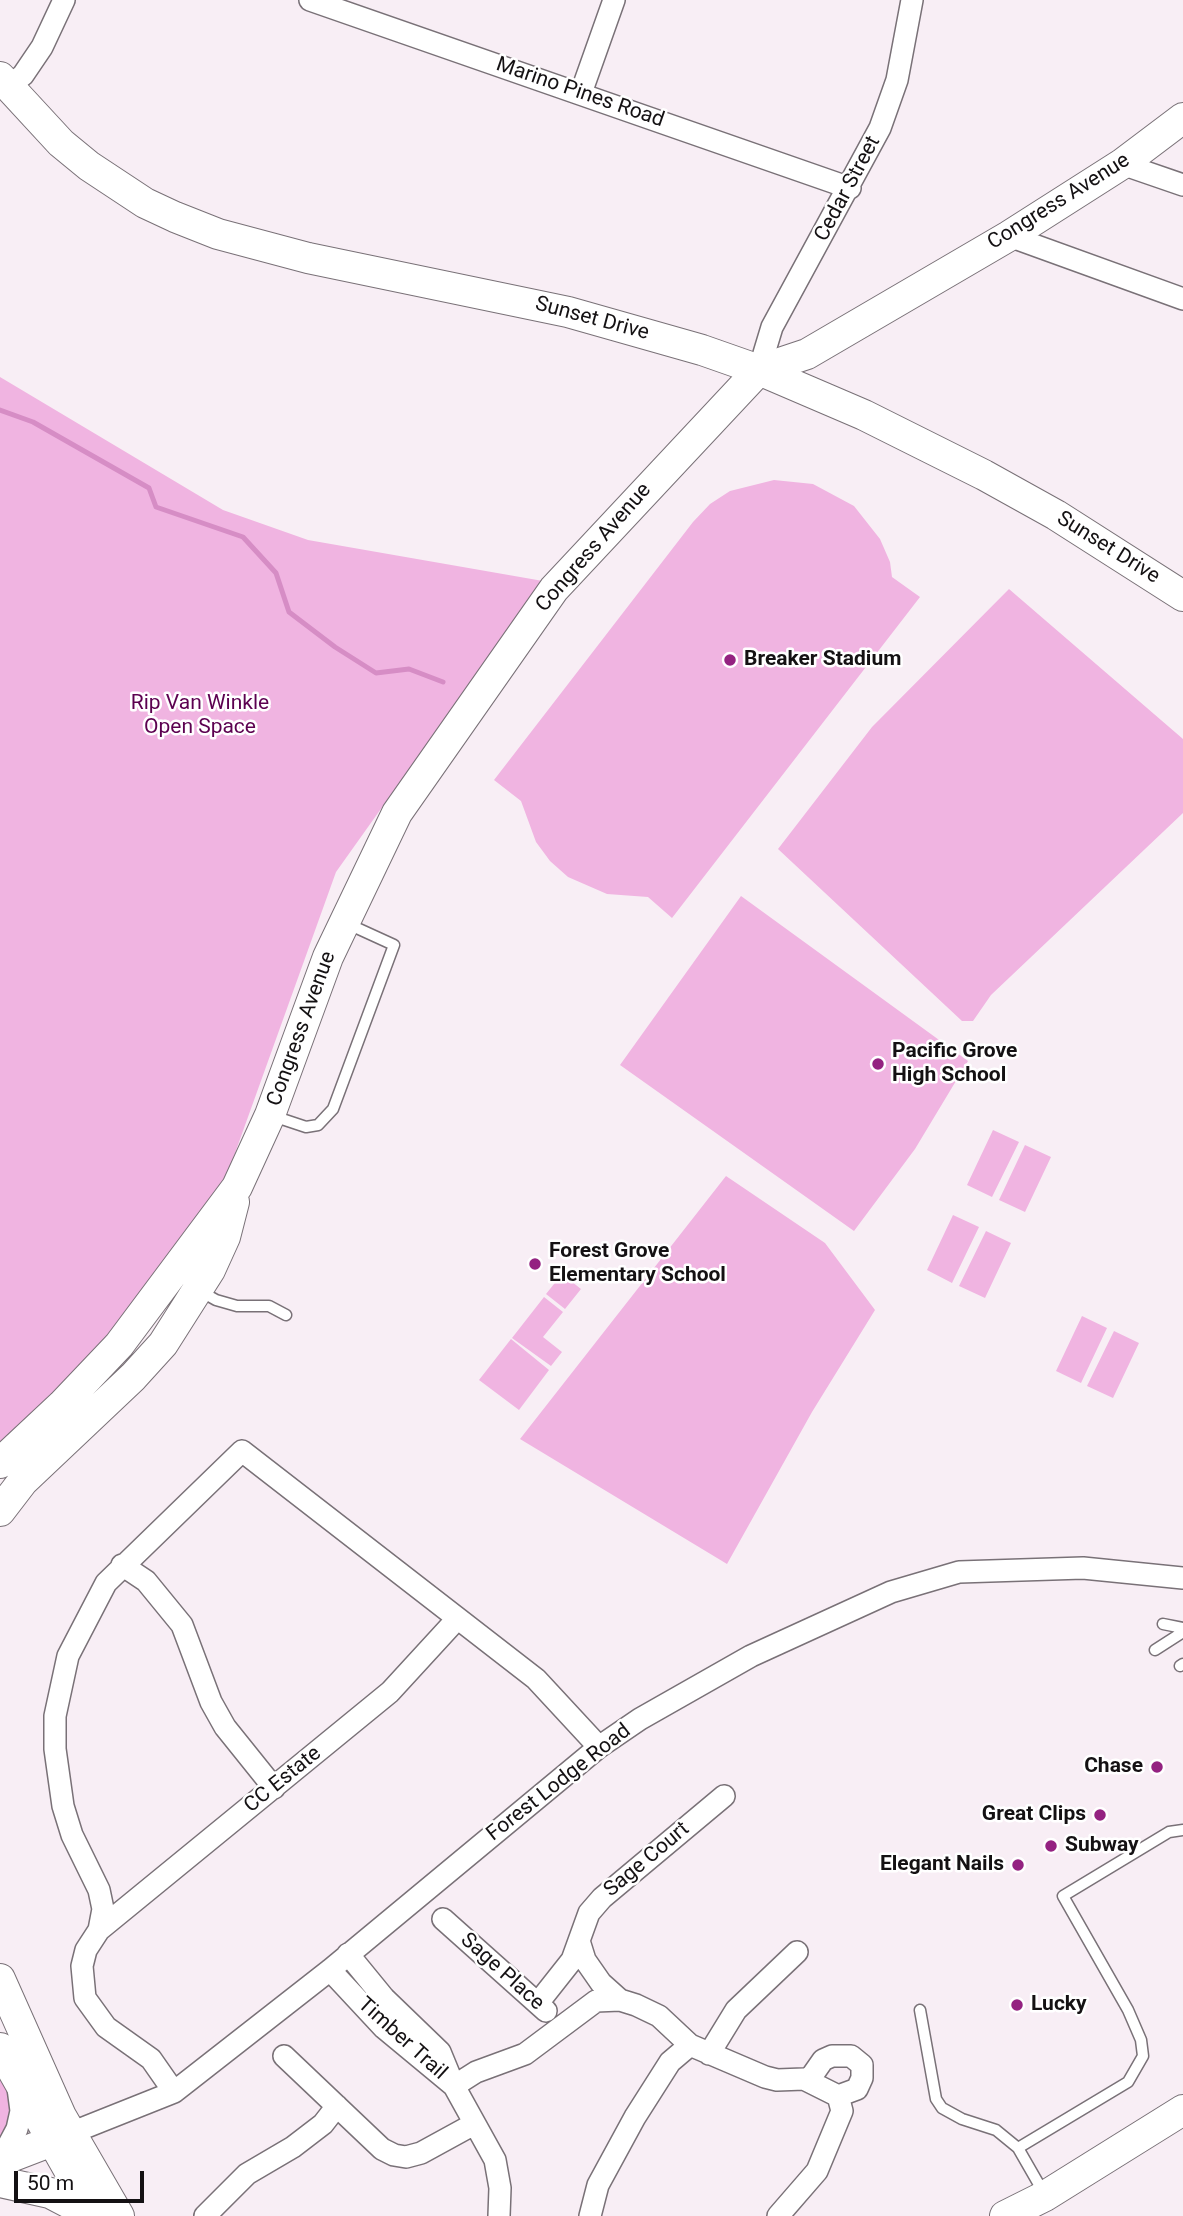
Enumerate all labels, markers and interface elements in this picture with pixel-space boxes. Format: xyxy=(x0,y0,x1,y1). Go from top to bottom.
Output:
street label: Marino Pines Road xyxy=(493,52,667,134)
street label: Cedar Street xyxy=(810,132,886,246)
street label: Congress Avenue xyxy=(983,148,1135,256)
street label: Sunset Drive xyxy=(532,292,652,346)
street label: Congress Avenue xyxy=(531,478,657,618)
street label: Sunset Drive xyxy=(1052,506,1164,590)
place label: Breaker Stadium xyxy=(744,647,901,673)
marker: Breaker Stadium xyxy=(722,652,738,668)
park label: Rip Van Winkle Open Space xyxy=(131,691,269,741)
street label: Congress Avenue xyxy=(262,948,342,1110)
place label: Pacific Grove High School xyxy=(892,1039,1017,1089)
marker: Pacific Grove High School xyxy=(870,1056,886,1072)
place label: Forest Grove Elementary School xyxy=(549,1239,726,1289)
marker: Forest Grove Elementary School xyxy=(527,1256,543,1272)
street label: Forest Lodge Road xyxy=(482,1719,636,1847)
street label: CC Estate xyxy=(239,1741,327,1819)
place label: Chase xyxy=(1084,1754,1143,1780)
marker: Chase xyxy=(1149,1759,1165,1775)
place label: Great Clips xyxy=(982,1802,1086,1828)
marker: Great Clips xyxy=(1092,1807,1108,1823)
street label: Sage Court xyxy=(599,1817,695,1903)
place label: Subway xyxy=(1065,1833,1139,1859)
marker: Subway xyxy=(1043,1838,1059,1854)
place label: Elegant Nails xyxy=(880,1852,1004,1878)
marker: Elegant Nails xyxy=(1010,1857,1026,1873)
street label: Sage Place xyxy=(455,1928,549,2016)
street label: Timber Trail xyxy=(352,1992,452,2086)
place label: Lucky xyxy=(1031,1992,1087,2018)
marker: Lucky xyxy=(1009,1997,1025,2013)
scale bar xyxy=(18,2156,147,2200)
text: 50 m xyxy=(27,2171,74,2195)

